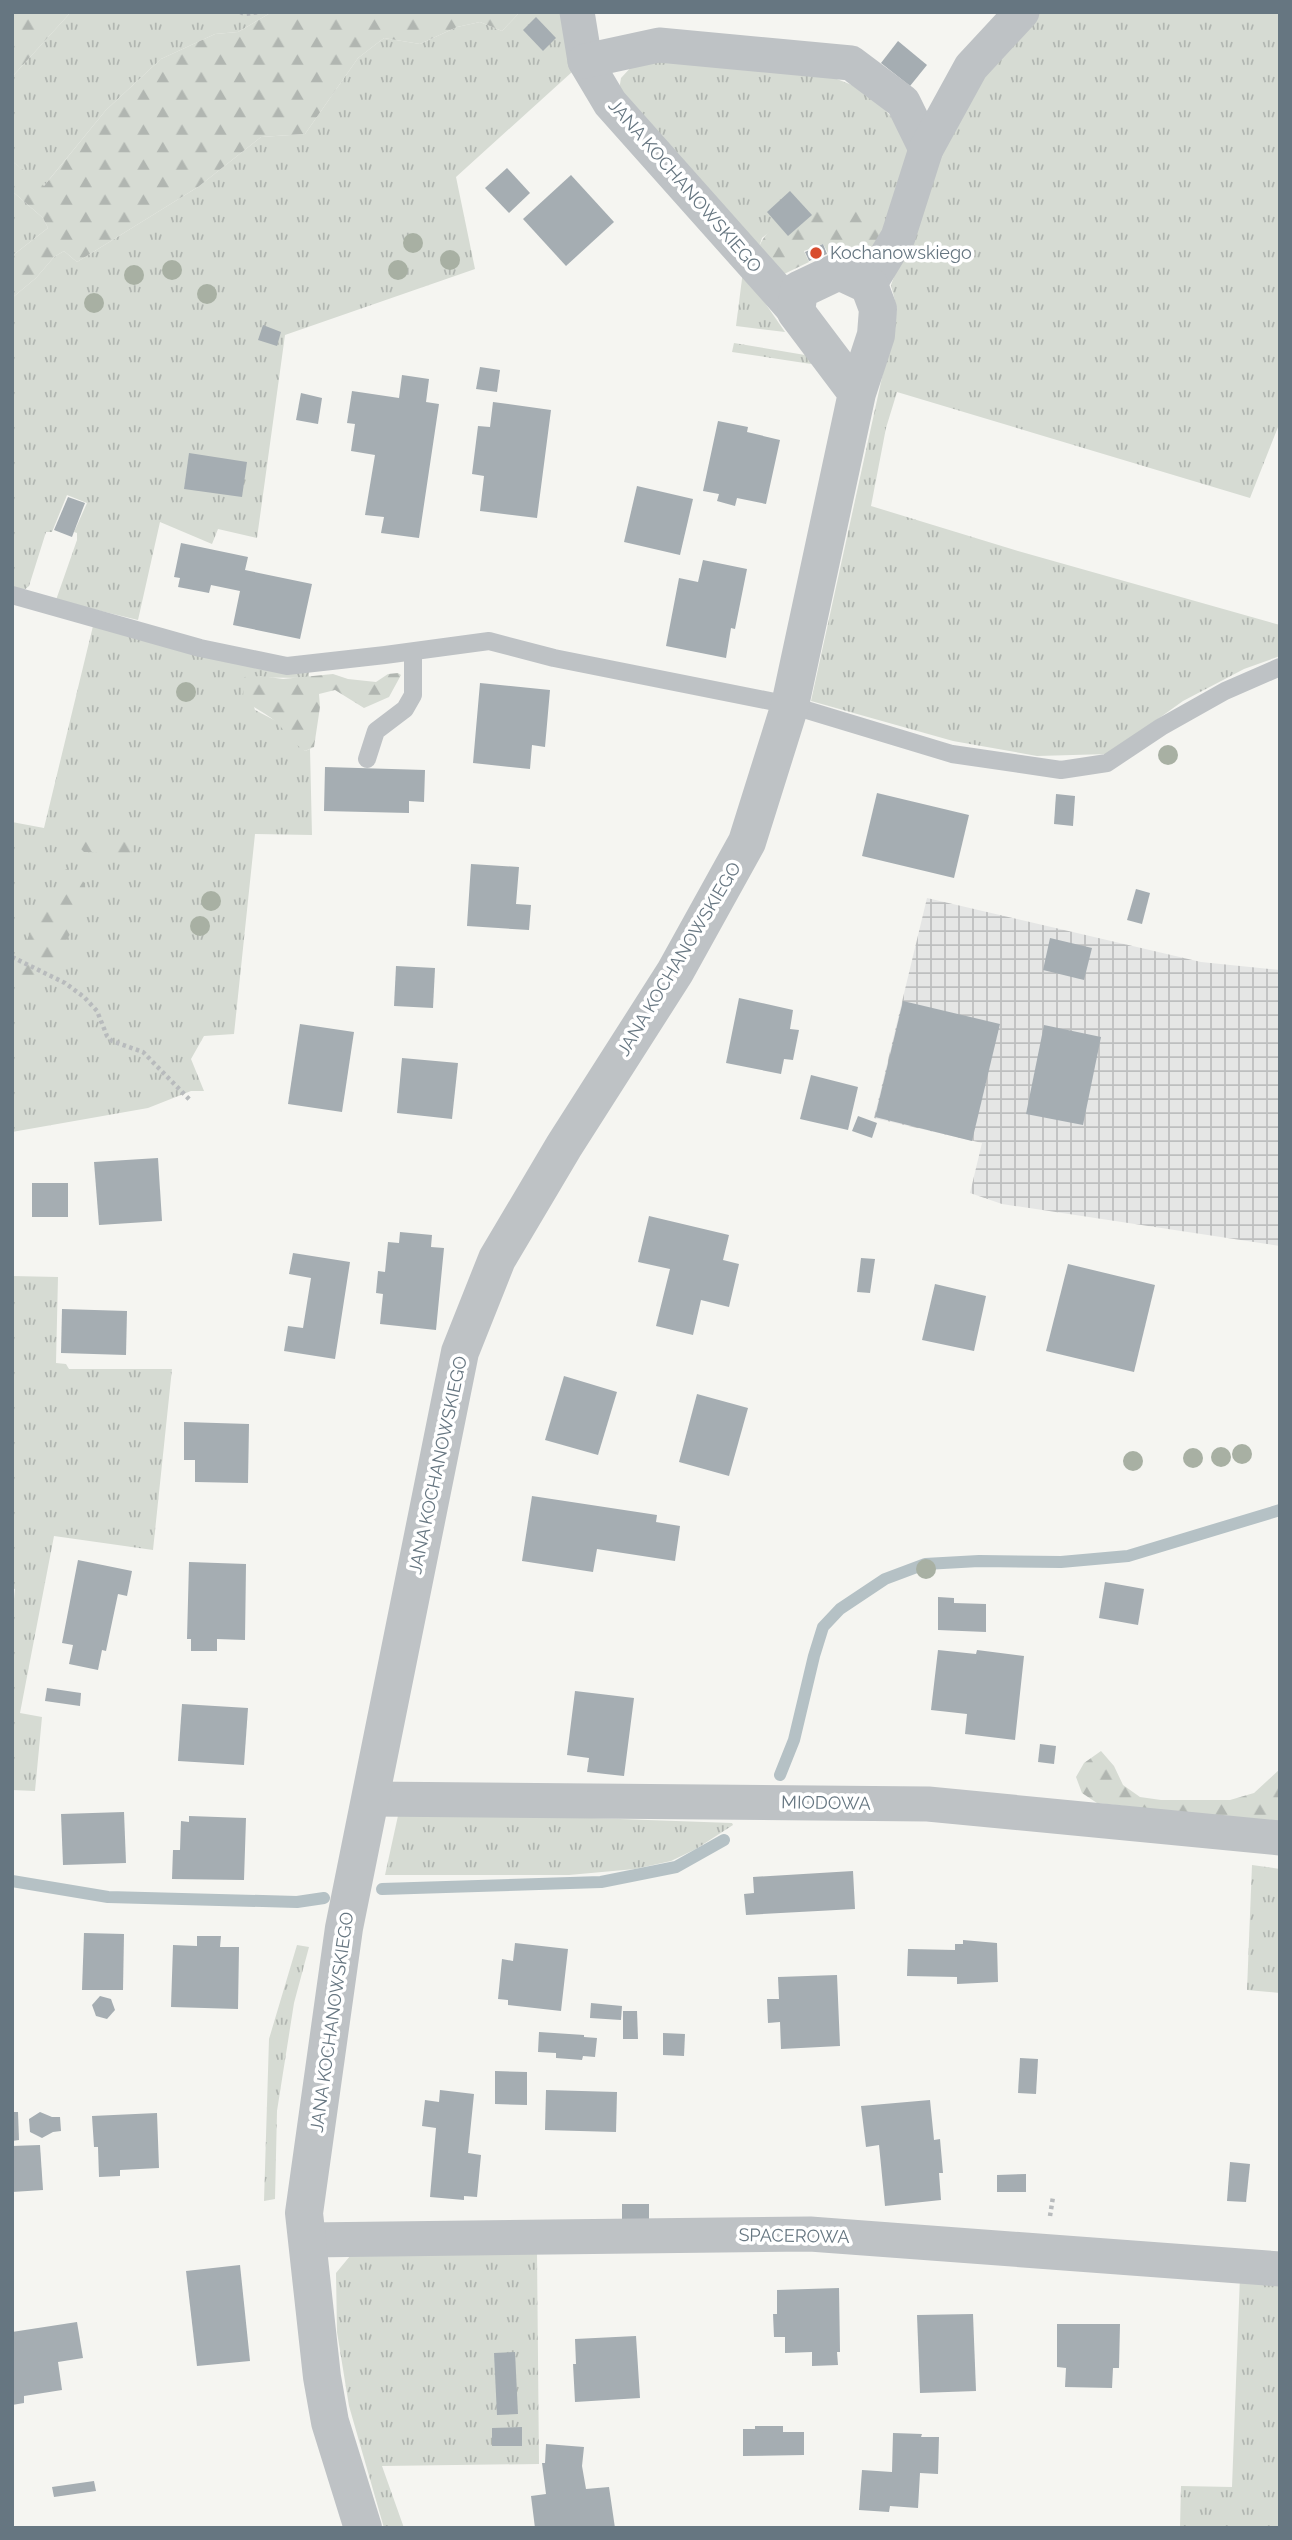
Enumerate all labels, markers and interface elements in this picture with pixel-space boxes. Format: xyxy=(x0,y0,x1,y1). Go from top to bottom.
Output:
street label: JANA KOCHANOWSKIEGO xyxy=(605,95,766,276)
place label: Kochanowskiego xyxy=(830,242,972,263)
marker: Kochanowskiego xyxy=(808,245,824,261)
street label: JANA KOCHANOWSKIEGO xyxy=(612,858,745,1059)
street label: JANA KOCHANOWSKIEGO xyxy=(404,1354,471,1576)
street label: MIODOWA xyxy=(781,1791,871,1814)
street label: JANA KOCHANOWSKIEGO xyxy=(306,1910,357,2133)
street label: SPACEROWA xyxy=(738,2224,850,2247)

